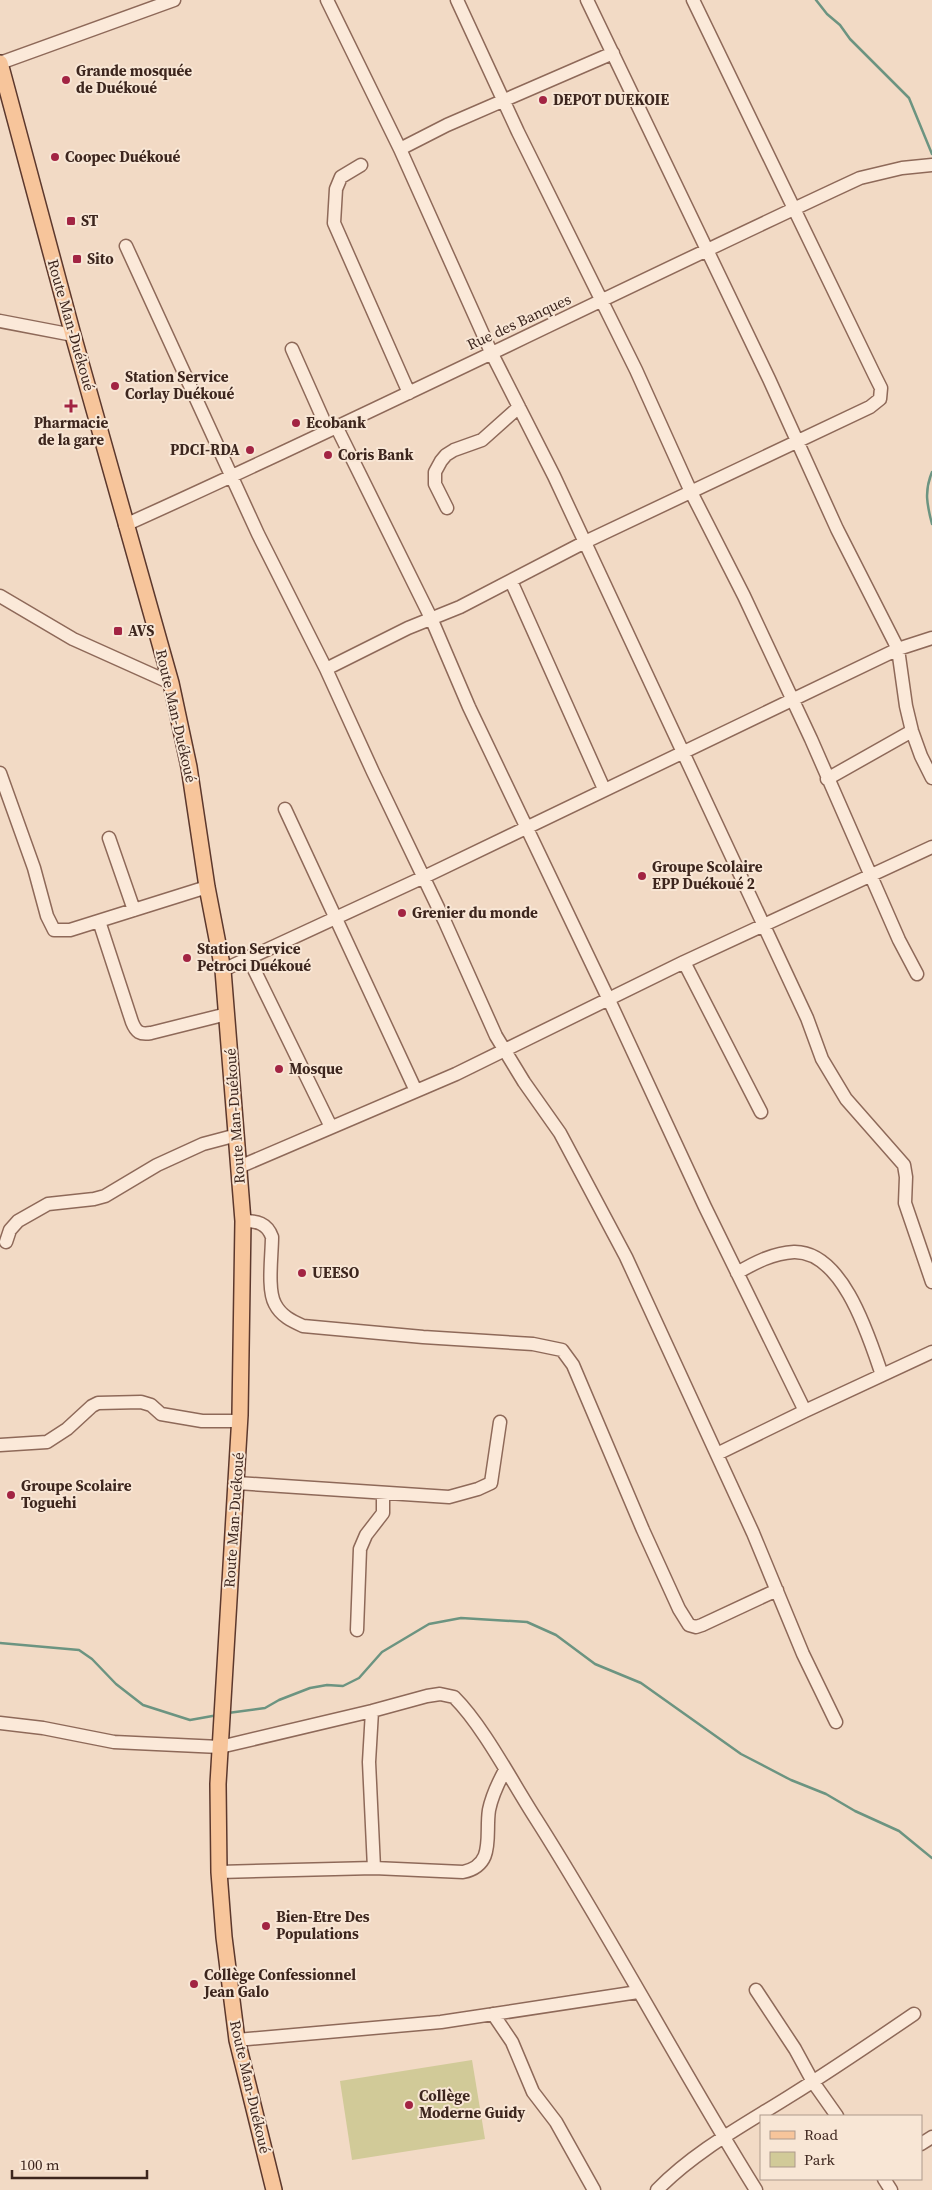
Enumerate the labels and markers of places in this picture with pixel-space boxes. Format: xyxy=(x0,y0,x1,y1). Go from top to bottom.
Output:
place label: Grande mosquée de Duékoué xyxy=(76,60,192,98)
marker: Grande mosquée de Duékoué xyxy=(60,74,72,86)
place label: DEPOT DUEKOIE xyxy=(553,89,669,110)
marker: DEPOT DUEKOIE xyxy=(537,94,549,106)
place label: Coopec Duékoué xyxy=(65,146,181,167)
marker: Coopec Duékoué xyxy=(49,151,61,163)
place label: ST xyxy=(81,210,99,231)
marker: ST xyxy=(65,215,77,227)
place label: Sito xyxy=(87,248,114,269)
marker: Sito xyxy=(71,253,83,265)
place label: Station Service Corlay Duékoué xyxy=(125,366,234,404)
marker: Station Service Corlay Duékoué xyxy=(109,380,121,392)
marker: Pharmacie de la gare xyxy=(65,400,77,412)
place label: Pharmacie de la gare xyxy=(34,412,109,450)
place label: Ecobank xyxy=(306,412,366,433)
marker: Ecobank xyxy=(290,417,302,429)
place label: PDCI-RDA xyxy=(170,439,240,460)
marker: PDCI-RDA xyxy=(244,444,256,456)
place label: Coris Bank xyxy=(338,444,414,465)
marker: Coris Bank xyxy=(322,449,334,461)
place label: AVS xyxy=(128,620,154,641)
marker: AVS xyxy=(112,625,124,637)
place label: Groupe Scolaire EPP Duékoué 2 xyxy=(652,856,763,894)
marker: Groupe Scolaire EPP Duékoué 2 xyxy=(636,870,648,882)
place label: Grenier du monde xyxy=(412,902,538,923)
marker: Grenier du monde xyxy=(396,907,408,919)
place label: Station Service Petroci Duékoué xyxy=(197,938,311,976)
marker: Station Service Petroci Duékoué xyxy=(181,952,193,964)
place label: Mosque xyxy=(289,1058,343,1079)
marker: Mosque xyxy=(273,1063,285,1075)
place label: UEESO xyxy=(312,1262,360,1283)
marker: UEESO xyxy=(296,1267,308,1279)
place label: Groupe Scolaire Toguehi xyxy=(21,1475,132,1513)
marker: Groupe Scolaire Toguehi xyxy=(5,1489,17,1501)
place label: Bien-Etre Des Populations xyxy=(276,1906,370,1944)
marker: Bien-Etre Des Populations xyxy=(260,1920,272,1932)
place label: Collège Confessionnel Jean Galo xyxy=(203,1964,356,2002)
marker: Collège Confessionnel Jean Galo xyxy=(188,1978,200,1990)
place label: Collège Moderne Guidy xyxy=(419,2085,525,2123)
marker: Collège Moderne Guidy xyxy=(403,2099,415,2111)

